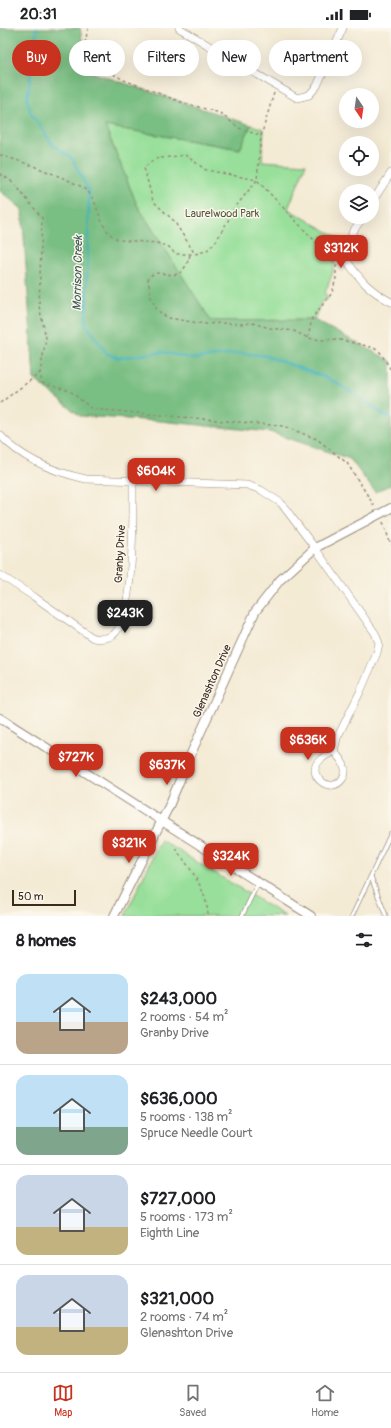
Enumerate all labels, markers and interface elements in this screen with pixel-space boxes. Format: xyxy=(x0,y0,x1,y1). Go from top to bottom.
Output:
text: 20:31 xyxy=(20,5,57,24)
chip: Buy xyxy=(12,40,61,76)
chip: Rent xyxy=(69,40,125,76)
chip: Filters xyxy=(133,40,199,76)
chip: New xyxy=(207,40,261,76)
chip: Apartment xyxy=(269,40,362,76)
north arrow xyxy=(339,88,379,128)
map controls xyxy=(339,88,379,224)
button: locate xyxy=(339,136,379,176)
button: layers xyxy=(339,184,379,224)
park label: Laurelwood Park xyxy=(185,207,260,220)
water label: Morrison Creek xyxy=(70,234,86,311)
pin: $312K xyxy=(313,235,369,269)
text: $312K xyxy=(324,240,358,256)
pin: $604K xyxy=(128,458,184,492)
text: $604K xyxy=(137,463,175,479)
street label: Granby Drive xyxy=(112,524,128,583)
pin: $243K xyxy=(97,600,153,634)
text: $243K xyxy=(107,605,143,621)
street label: Glenashton Drive xyxy=(190,642,234,720)
pin: $636K xyxy=(280,727,336,761)
text: $636K xyxy=(289,732,327,748)
pin: $727K xyxy=(48,744,104,778)
text: $727K xyxy=(58,749,94,765)
pin: $637K xyxy=(139,752,195,786)
text: $637K xyxy=(149,757,185,773)
pin: $321K xyxy=(101,830,157,864)
text: $321K xyxy=(112,835,146,851)
pin: $324K xyxy=(203,843,259,877)
text: $324K xyxy=(213,848,249,864)
scale bar xyxy=(12,888,76,907)
text: 50 m xyxy=(18,890,44,903)
icon: filters xyxy=(353,929,375,951)
text: 8 homes xyxy=(16,930,76,951)
text: $243,000 xyxy=(140,988,217,1009)
icon: home xyxy=(48,990,96,1038)
text: 2 rooms · 54 m² xyxy=(140,1009,228,1025)
text: Granby Drive xyxy=(140,1025,209,1041)
text: $636,000 xyxy=(140,1088,218,1109)
icon: home xyxy=(48,1091,96,1139)
text: 5 rooms · 138 m² xyxy=(140,1109,233,1125)
text: Spruce Needle Court xyxy=(140,1125,252,1141)
text: $727,000 xyxy=(140,1188,216,1209)
icon: home xyxy=(48,1191,96,1239)
text: 5 rooms · 173 m² xyxy=(140,1209,233,1225)
text: Eighth Line xyxy=(140,1225,199,1241)
text: $321,000 xyxy=(140,1288,214,1309)
icon: home xyxy=(48,1291,96,1339)
text: 2 rooms · 74 m² xyxy=(140,1309,228,1325)
text: Glenashton Drive xyxy=(140,1325,233,1341)
tab: Map xyxy=(52,1382,74,1419)
tab: Saved xyxy=(179,1382,206,1419)
tab: Home xyxy=(311,1382,339,1419)

